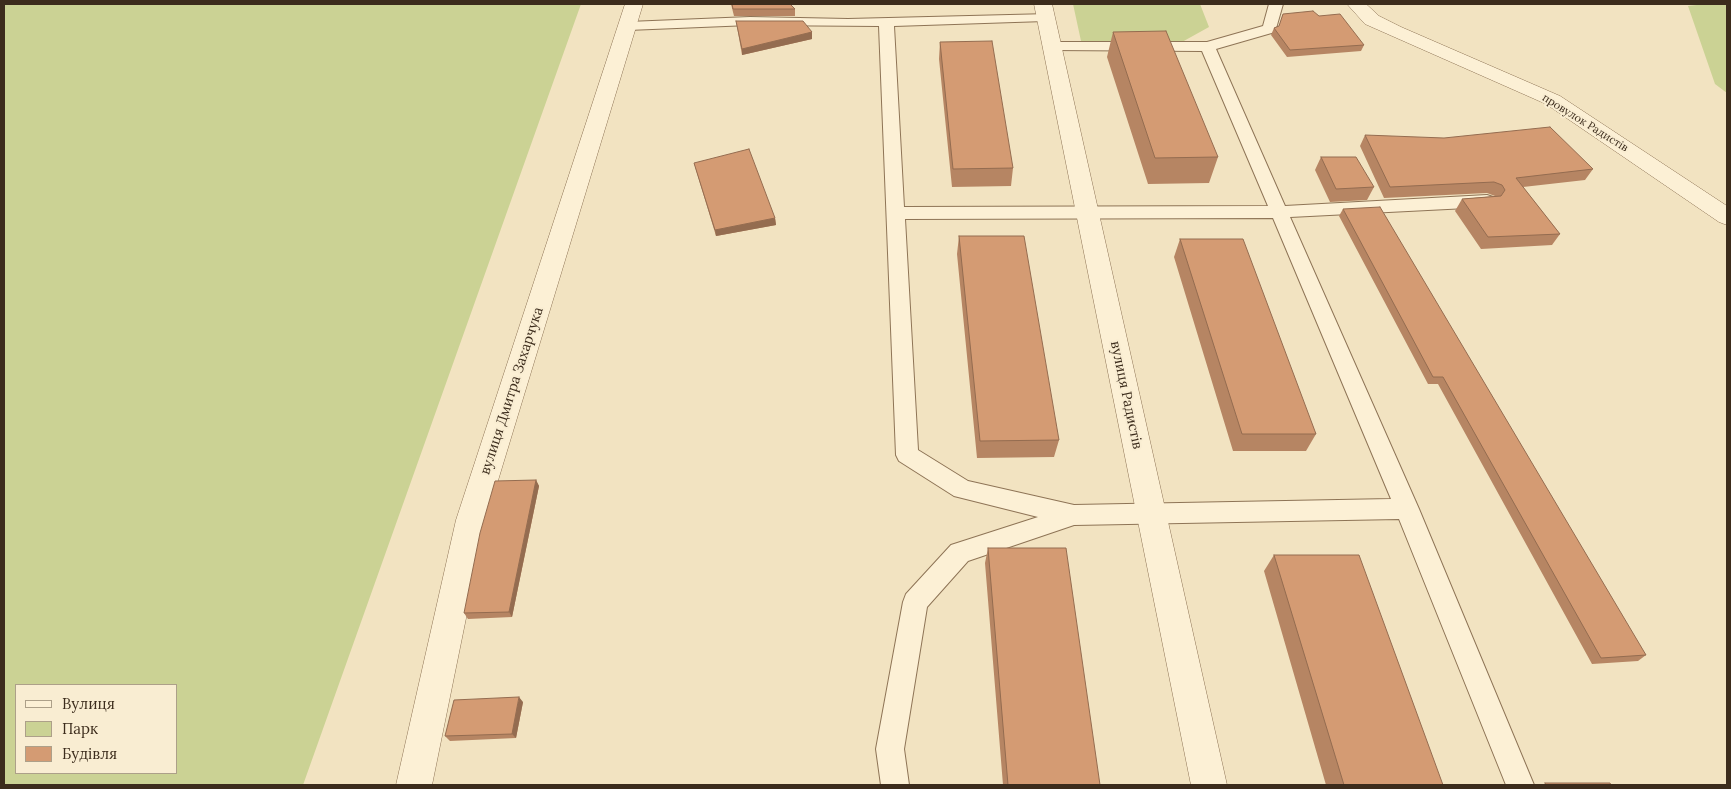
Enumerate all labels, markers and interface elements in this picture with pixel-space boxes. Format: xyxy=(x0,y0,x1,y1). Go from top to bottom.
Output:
street label: провулок Радистів xyxy=(1540,91,1630,155)
street label: вулиця Дмитра Захарчука xyxy=(477,305,547,477)
street label: вулиця Радистів xyxy=(1106,339,1146,451)
legend xyxy=(15,684,178,774)
text: Вулиця xyxy=(62,694,115,713)
text: Парк xyxy=(62,719,98,738)
text: Будівля xyxy=(62,744,117,763)

